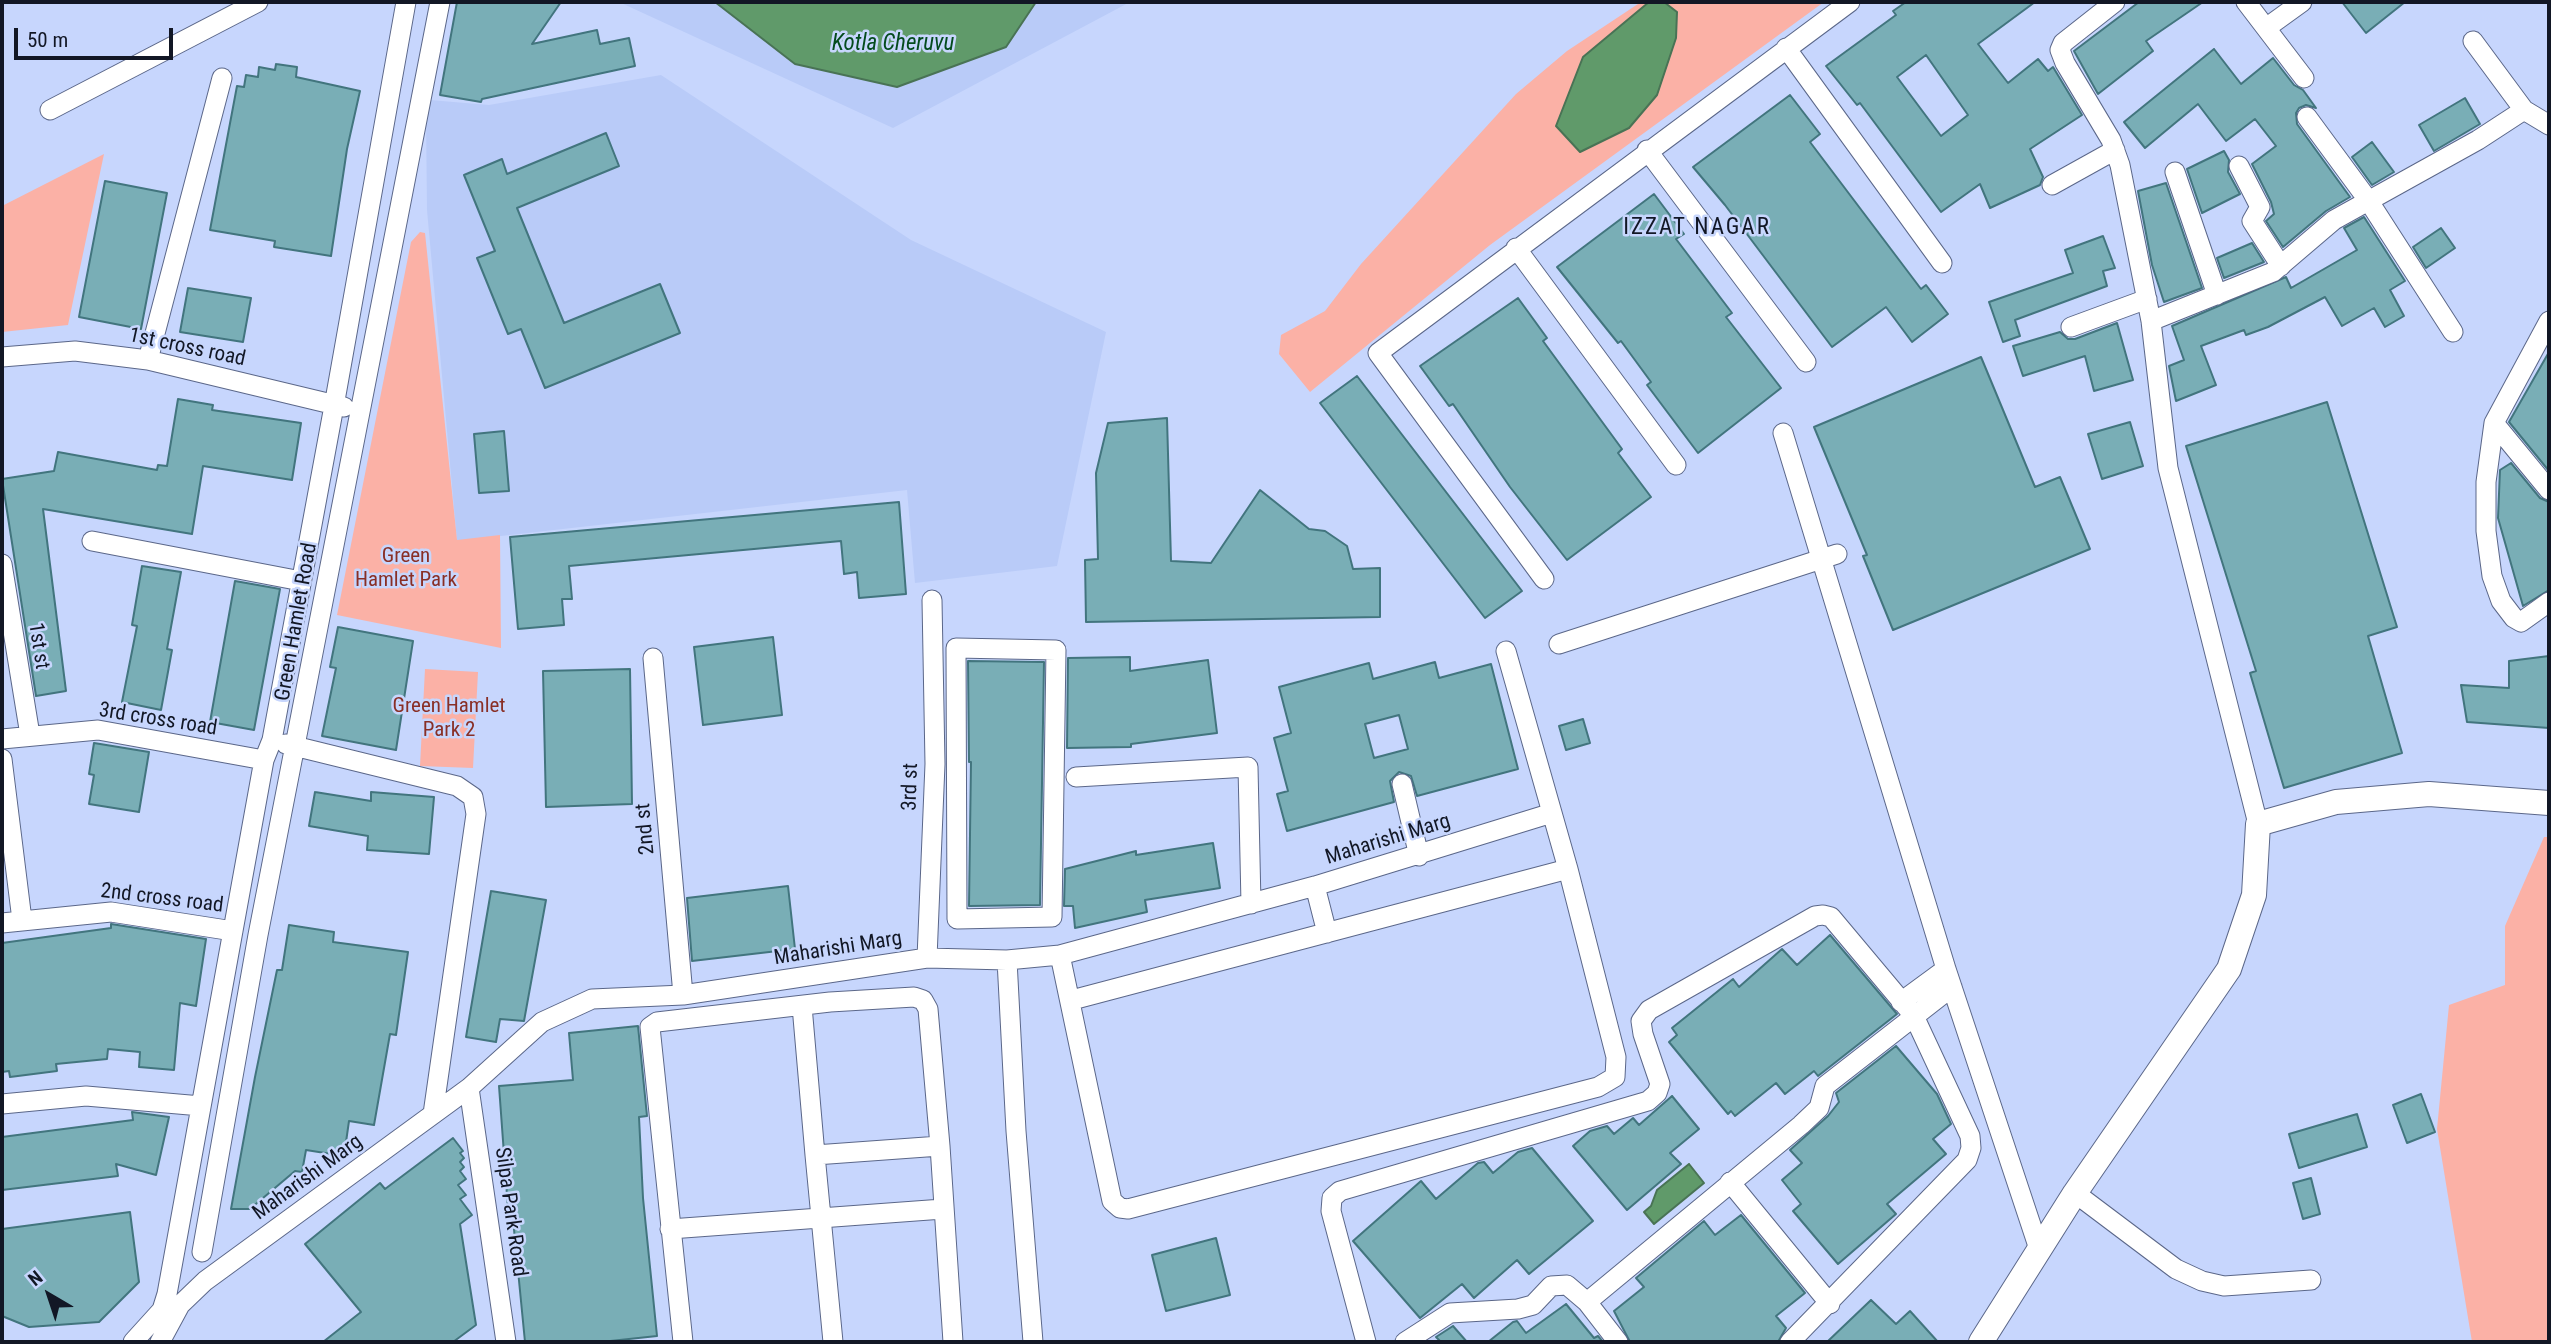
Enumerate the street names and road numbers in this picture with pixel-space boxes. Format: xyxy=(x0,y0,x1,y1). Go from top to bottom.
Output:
street label: 1st cross road xyxy=(126,323,248,373)
street label: Green Hamlet Road xyxy=(271,541,323,703)
street label: 1st st xyxy=(22,621,54,671)
street label: 3rd cross road xyxy=(97,698,219,742)
street label: 3rd st xyxy=(898,763,924,811)
street label: 2nd st xyxy=(631,802,661,856)
street label: Maharishi Marg xyxy=(1323,809,1453,871)
street label: 2nd cross road xyxy=(99,879,225,919)
street label: Maharishi Marg xyxy=(772,926,904,972)
street label: Maharishi Marg xyxy=(248,1130,368,1226)
street label: Silpa Park Road xyxy=(488,1146,532,1278)

